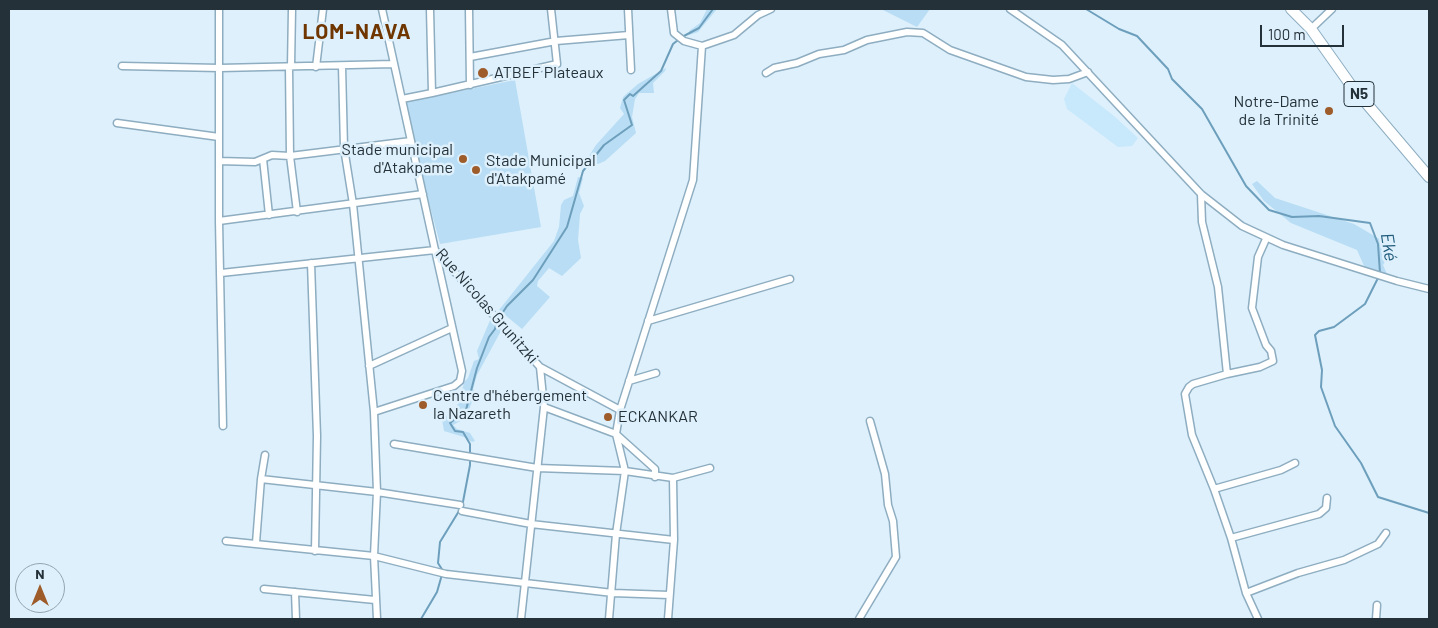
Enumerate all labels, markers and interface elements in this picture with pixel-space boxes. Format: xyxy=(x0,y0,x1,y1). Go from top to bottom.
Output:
scale bar xyxy=(1263,15,1347,47)
district label: LOM-NAVA xyxy=(301,19,413,45)
text: 100 m xyxy=(1268,25,1306,43)
place label: ATBEF Plateaux xyxy=(494,63,603,83)
marker: ATBEF Plateaux xyxy=(476,66,490,80)
road number: N5 xyxy=(1344,82,1374,106)
place label: Notre-Dame de la Trinité xyxy=(1234,92,1319,130)
marker: Notre-Dame de la Trinité xyxy=(1323,105,1335,117)
place label: Stade municipal d'Atakpame xyxy=(342,140,453,178)
place label: Stade Municipal d'Atakpamé xyxy=(486,151,596,189)
marker: Stade municipal d'Atakpame xyxy=(457,153,469,165)
marker: Stade Municipal d'Atakpamé xyxy=(470,164,482,176)
water label: Eké xyxy=(1376,231,1402,263)
street label: Rue Nicolas Grunitzki xyxy=(432,244,542,368)
place label: Centre d'hébergement la Nazareth xyxy=(433,386,587,424)
marker: Centre d'hébergement la Nazareth xyxy=(417,399,429,411)
place label: ECKANKAR xyxy=(618,407,698,427)
marker: ECKANKAR xyxy=(602,411,614,423)
north arrow xyxy=(15,563,65,613)
text: N xyxy=(35,565,45,582)

